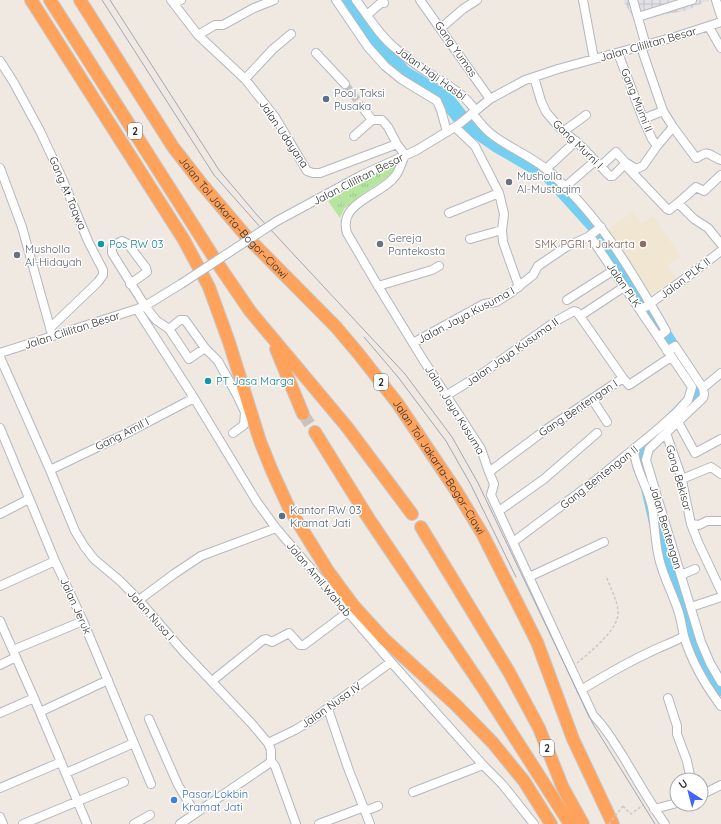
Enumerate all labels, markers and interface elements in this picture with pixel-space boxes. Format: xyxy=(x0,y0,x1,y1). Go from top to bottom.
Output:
street label: Gang Yumas xyxy=(432,18,480,80)
street label: Jalan Cililitan Besar xyxy=(598,23,699,65)
street label: Jalan Haji Hasbi xyxy=(393,43,469,103)
street label: Gang Murni II xyxy=(618,66,656,134)
place label: Pool Taksi Pusaka xyxy=(334,86,385,113)
marker: Pool Taksi Pusaka xyxy=(321,94,331,104)
street label: Jalan Udayana xyxy=(256,97,312,171)
street label: Gang Murni I xyxy=(550,116,606,172)
road number: 2 xyxy=(128,123,142,139)
street label: Jalan Cililitan Besar xyxy=(310,150,406,208)
street label: Gang At Taqwa xyxy=(46,154,90,232)
street label: Jalan Tol Jakarta–Bogor–Ciawi xyxy=(176,154,291,282)
place label: Musholla Al-Mustaqim xyxy=(517,169,581,196)
marker: Musholla Al-Mustaqim xyxy=(504,177,514,187)
place label: Gereja Pantekosta xyxy=(388,231,445,258)
place label: Pos RW 03 xyxy=(109,237,164,251)
place label: SMK PGRI 1 Jakarta xyxy=(535,237,635,251)
marker: Pos RW 03 xyxy=(96,239,106,249)
marker: Gereja Pantekosta xyxy=(375,239,385,249)
marker: SMK PGRI 1 Jakarta xyxy=(638,239,648,249)
place label: Musholla Al-Hidayah xyxy=(25,242,82,269)
marker: Musholla Al-Hidayah xyxy=(12,250,22,260)
street label: Jalan PLK II xyxy=(657,254,713,302)
street label: Jalan PLK xyxy=(604,260,644,310)
street label: Jalan Jaya Kusuma I xyxy=(415,284,517,346)
street label: Jalan Cililitan Besar xyxy=(22,308,122,352)
street label: Jalan Jaya Kusuma II xyxy=(463,315,561,389)
street label: Jalan Jaya Kusuma xyxy=(422,363,488,457)
place label: PT Jasa Marga xyxy=(216,374,293,388)
road number: 2 xyxy=(374,374,388,390)
marker: PT Jasa Marga xyxy=(203,376,213,386)
street label: Gang Bentengan I xyxy=(536,376,620,440)
street label: Jalan Tol Jakarta–Bogor–Ciawi xyxy=(390,396,488,537)
street label: Gang Amil I xyxy=(93,414,151,454)
street label: Gang Bentengan II xyxy=(557,442,641,512)
street label: Gang Bekisar xyxy=(663,443,695,514)
street label: Jalan Bentengan xyxy=(647,483,685,571)
place label: Kantor RW 03 Kramat Jati xyxy=(290,503,362,530)
marker: Kantor RW 03 Kramat Jati xyxy=(277,511,287,521)
street label: Jalan Amil Wahab xyxy=(284,539,355,619)
street label: Jalan Jeruk xyxy=(57,576,95,637)
street label: Jalan Nusa I xyxy=(125,587,177,643)
street label: Jalan Nusa IV xyxy=(298,679,364,731)
road number: 2 xyxy=(540,740,554,756)
north arrow xyxy=(669,772,709,812)
text: U xyxy=(676,776,690,792)
place label: Pasar Lokbin Kramat Jati xyxy=(182,787,248,814)
marker: Pasar Lokbin Kramat Jati xyxy=(169,795,179,805)

